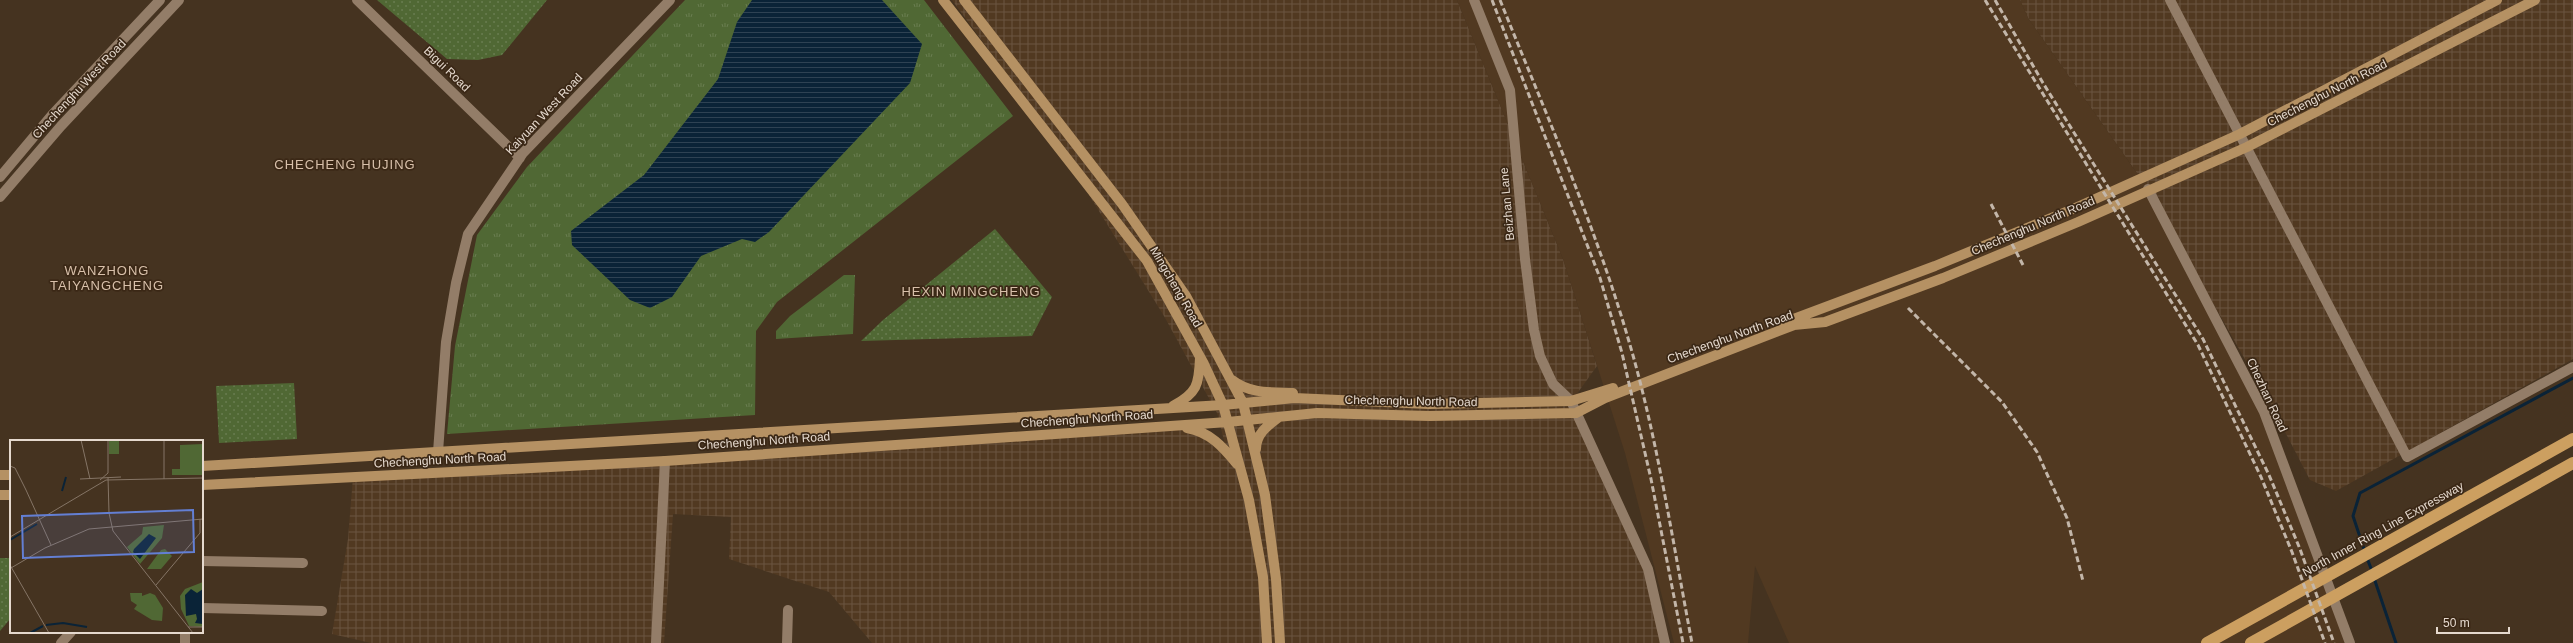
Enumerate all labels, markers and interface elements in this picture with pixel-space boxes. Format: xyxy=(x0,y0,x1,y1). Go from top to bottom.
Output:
street label: Chechenghu West Road xyxy=(29,36,129,142)
street label: Bigui Road xyxy=(421,44,473,94)
street label: Chechenghu North Road xyxy=(2265,57,2389,129)
street label: Kaiyuan West Road xyxy=(503,71,585,157)
district label: CHECHENG HUJING xyxy=(274,157,416,172)
street label: Beizhan Lane xyxy=(1497,167,1517,241)
street label: Chechenghu North Road xyxy=(1969,194,2097,258)
street label: Mingcheng Road xyxy=(1147,244,1205,330)
district label: WANZHONG TAIYANGCHENG xyxy=(50,263,164,293)
district label: HEXIN MINGCHENG xyxy=(901,284,1041,299)
street label: Chechenghu North Road xyxy=(1665,308,1795,366)
street label: Chezhan Road xyxy=(2244,356,2290,434)
street label: Chechenghu North Road xyxy=(1345,393,1477,409)
street label: Chechenghu North Road xyxy=(1020,407,1154,431)
street label: Chechenghu North Road xyxy=(697,429,831,453)
inset map xyxy=(10,440,203,633)
street label: Chechenghu North Road xyxy=(373,450,507,470)
street label: North Inner Ring Line Expressway xyxy=(2300,479,2466,579)
scale bar xyxy=(2437,609,2509,635)
text: 50 m xyxy=(2443,616,2470,630)

